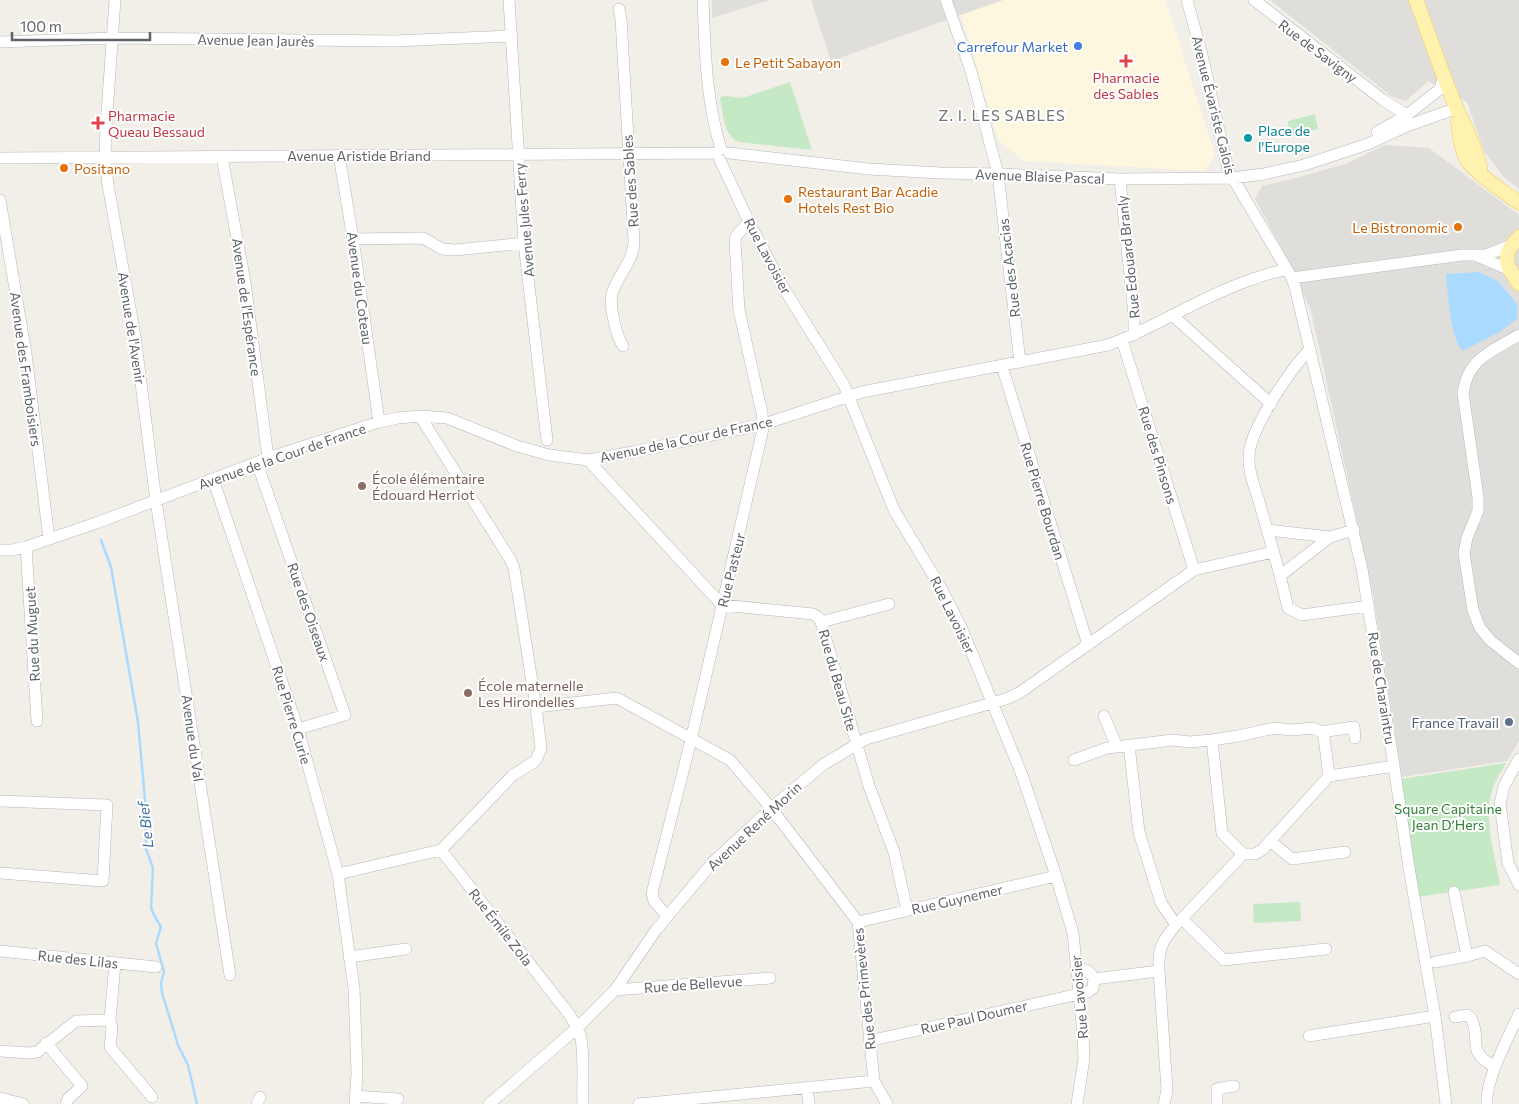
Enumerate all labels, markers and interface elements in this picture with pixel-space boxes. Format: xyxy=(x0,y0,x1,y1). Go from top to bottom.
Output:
scale bar xyxy=(12,10,150,42)
street label: Rue de Savigny xyxy=(1275,16,1361,86)
text: 100 m xyxy=(20,17,62,35)
street label: Avenue Jean Jaurès xyxy=(197,30,315,50)
street label: Avenue Évariste Galois xyxy=(1189,34,1239,176)
place label: Carrefour Market xyxy=(957,38,1068,55)
marker: Carrefour Market xyxy=(1072,40,1084,52)
place label: Le Petit Sabayon xyxy=(735,54,841,71)
marker: Pharmacie des Sables xyxy=(1120,55,1132,67)
marker: Le Petit Sabayon xyxy=(719,56,731,68)
place label: Pharmacie des Sables xyxy=(1092,69,1160,102)
district label: Z. I. LES SABLES xyxy=(938,106,1066,124)
place label: Pharmacie Queau Bessaud xyxy=(108,107,205,140)
marker: Pharmacie Queau Bessaud xyxy=(92,117,104,129)
place label: Place de l'Europe xyxy=(1258,122,1310,155)
marker: Place de l'Europe xyxy=(1242,132,1254,144)
street label: Rue des Sables xyxy=(618,134,642,228)
street label: Avenue Aristide Briand xyxy=(287,147,431,164)
place label: Positano xyxy=(74,160,130,177)
marker: Positano xyxy=(58,162,70,174)
street label: Avenue Jules Ferry xyxy=(511,162,537,278)
street label: Avenue Blaise Pascal xyxy=(975,165,1105,187)
place label: Restaurant Bar Acadie Hotels Rest Bio xyxy=(798,183,938,216)
marker: Restaurant Bar Acadie Hotels Rest Bio xyxy=(782,193,794,205)
street label: Rue Edouard Branly xyxy=(1113,195,1143,319)
street label: Rue Lavoisier xyxy=(741,215,795,298)
street label: Rue des Acacias xyxy=(994,218,1024,318)
place label: Le Bistronomic xyxy=(1352,219,1448,236)
marker: Le Bistronomic xyxy=(1452,221,1464,233)
street label: Avenue du Coteau xyxy=(344,230,376,346)
street label: Avenue de l'Espérance xyxy=(229,237,265,377)
street label: Avenue de l'Avenir xyxy=(115,270,149,386)
street label: Avenue des Framboisiers xyxy=(7,291,45,447)
street label: Rue des Pinsons xyxy=(1135,404,1181,506)
street label: Avenue de la Cour de France xyxy=(598,412,774,466)
street label: Avenue de la Cour de France xyxy=(196,419,368,493)
street label: Rue Pierre Bourdan xyxy=(1017,440,1069,562)
place label: École élémentaire Édouard Herriot xyxy=(372,470,485,503)
marker: École élémentaire Édouard Herriot xyxy=(356,480,368,492)
street label: Rue Pasteur xyxy=(714,531,749,609)
street label: Rue des Oiseaux xyxy=(284,560,334,664)
street label: Rue Lavoisier xyxy=(927,573,979,657)
street label: Rue du Muguet xyxy=(21,586,43,682)
street label: Rue du Beau Site xyxy=(815,627,861,733)
street label: Rue de Charaintru xyxy=(1365,630,1399,746)
street label: Rue Pierre Curie xyxy=(269,664,315,766)
place label: École maternelle Les Hirondelles xyxy=(478,677,583,710)
marker: École maternelle Les Hirondelles xyxy=(462,687,474,699)
street label: Avenue du Val xyxy=(178,693,208,783)
place label: France Travail xyxy=(1411,714,1499,731)
marker: France Travail xyxy=(1503,716,1515,728)
street label: Avenue René Morin xyxy=(703,778,805,874)
water label: Le Bief xyxy=(133,799,156,849)
park label: Square Capitaine Jean D’Hers xyxy=(1394,800,1502,833)
street label: Rue Guynemer xyxy=(910,880,1005,918)
street label: Rue Émile Zola xyxy=(465,885,537,969)
street label: Rue des Primevères xyxy=(849,927,879,1051)
street label: Rue des Lilas xyxy=(37,946,119,972)
street label: Rue Lavoisier xyxy=(1067,954,1091,1040)
street label: Rue de Bellevue xyxy=(643,972,743,996)
street label: Rue Paul Doumer xyxy=(919,996,1029,1038)

